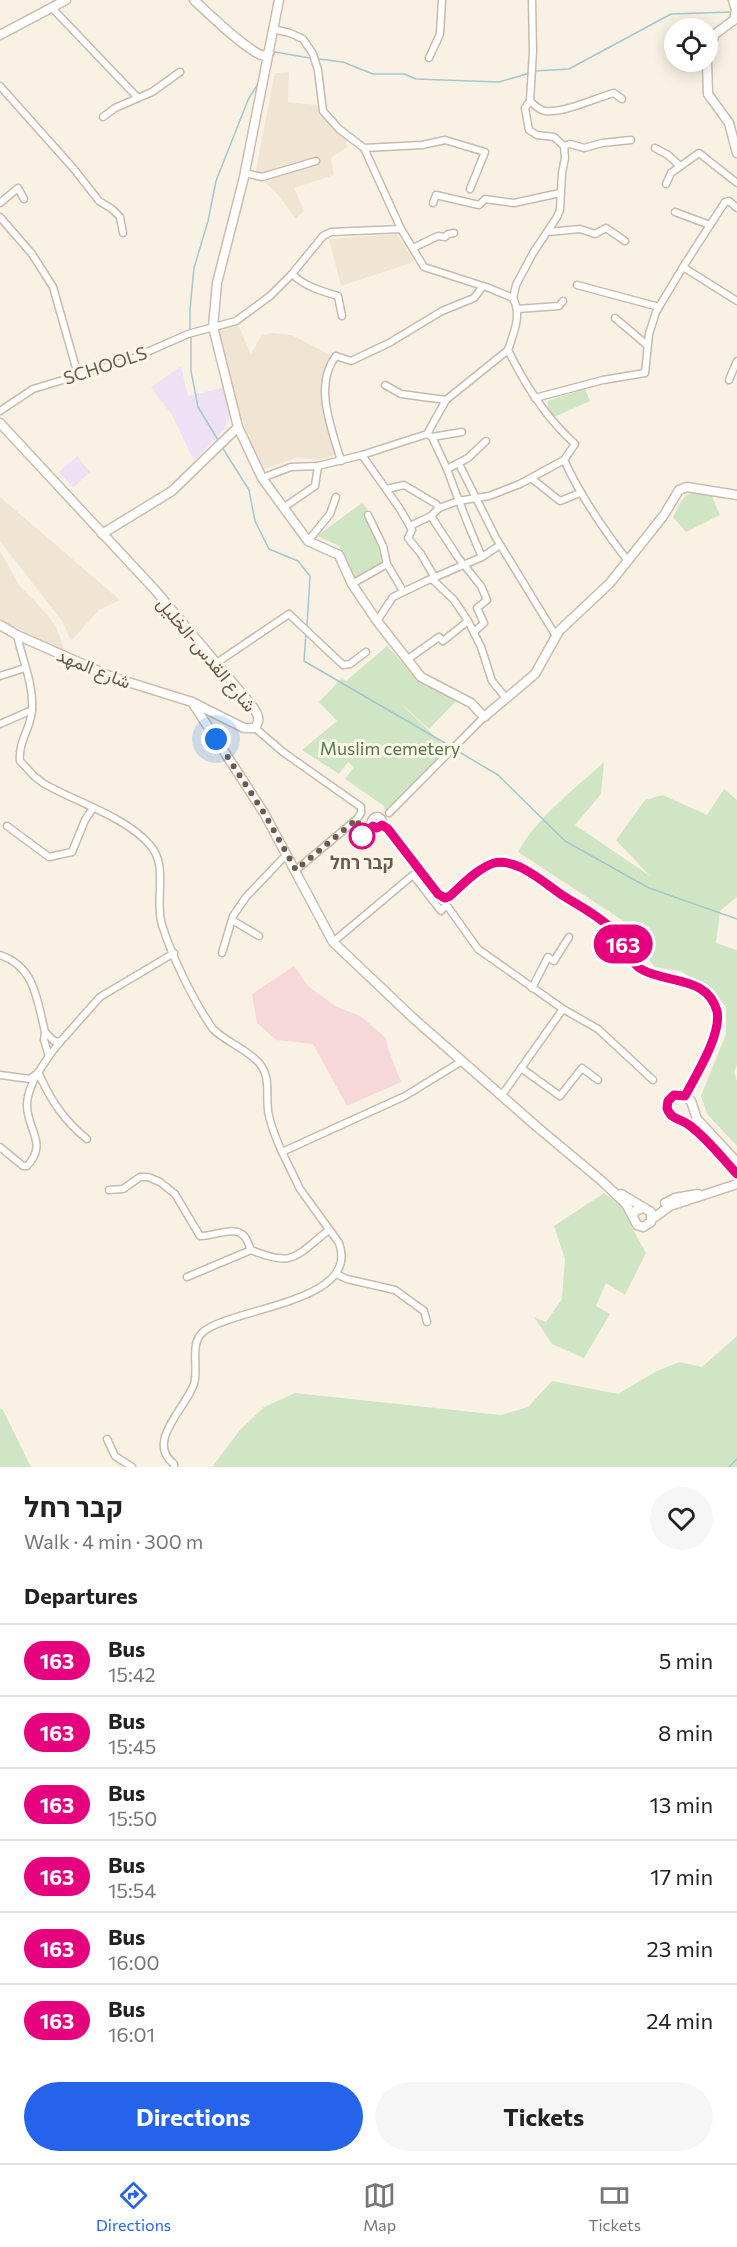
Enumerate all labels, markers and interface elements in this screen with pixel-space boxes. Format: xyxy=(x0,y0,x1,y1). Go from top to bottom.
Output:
map controls xyxy=(664,18,718,72)
button: locate xyxy=(664,18,718,72)
street label: SCHOOLS xyxy=(60,341,150,389)
street label: شارع القدس-الخليل xyxy=(151,592,261,717)
street label: شارع المهد xyxy=(53,643,134,695)
your location xyxy=(201,724,231,754)
park label: Muslim cemetery xyxy=(320,737,460,759)
marker: קבר רחל xyxy=(349,823,375,849)
place label: קבר רחל xyxy=(330,851,394,873)
line badge: 163 xyxy=(588,924,658,964)
text: 163 xyxy=(606,932,640,957)
button: heart xyxy=(650,1487,713,1550)
text: קבר רחל xyxy=(24,1489,123,1523)
text: Walk · 4 min · 300 m xyxy=(24,1529,203,1553)
text: Departures xyxy=(24,1582,138,1609)
text: Bus xyxy=(108,1635,145,1662)
text: 5 min xyxy=(659,1647,713,1674)
text: 163 xyxy=(40,1648,74,1673)
text: 15:42 xyxy=(108,1662,156,1686)
text: Bus xyxy=(108,1707,145,1734)
text: 8 min xyxy=(658,1719,713,1746)
text: 163 xyxy=(40,1720,74,1745)
text: 15:45 xyxy=(108,1734,156,1758)
text: Bus xyxy=(108,1779,145,1806)
text: 13 min xyxy=(649,1791,713,1818)
text: 163 xyxy=(40,1792,74,1817)
text: 15:50 xyxy=(108,1806,157,1830)
text: Bus xyxy=(108,1851,145,1878)
text: 17 min xyxy=(650,1863,713,1890)
text: 163 xyxy=(40,1864,74,1889)
text: 15:54 xyxy=(108,1878,156,1902)
text: Bus xyxy=(108,1923,145,1950)
text: 23 min xyxy=(647,1935,713,1962)
text: 163 xyxy=(40,1936,74,1961)
text: 16:00 xyxy=(108,1950,160,1974)
text: Bus xyxy=(108,1995,145,2022)
text: 24 min xyxy=(646,2007,713,2034)
text: 163 xyxy=(40,2008,74,2033)
text: 16:01 xyxy=(108,2022,155,2046)
button: Directions xyxy=(24,2082,363,2151)
button: Tickets xyxy=(375,2082,713,2151)
tab: Directions xyxy=(96,2179,171,2234)
tab: Map xyxy=(363,2179,396,2234)
tab: Tickets xyxy=(588,2179,641,2234)

